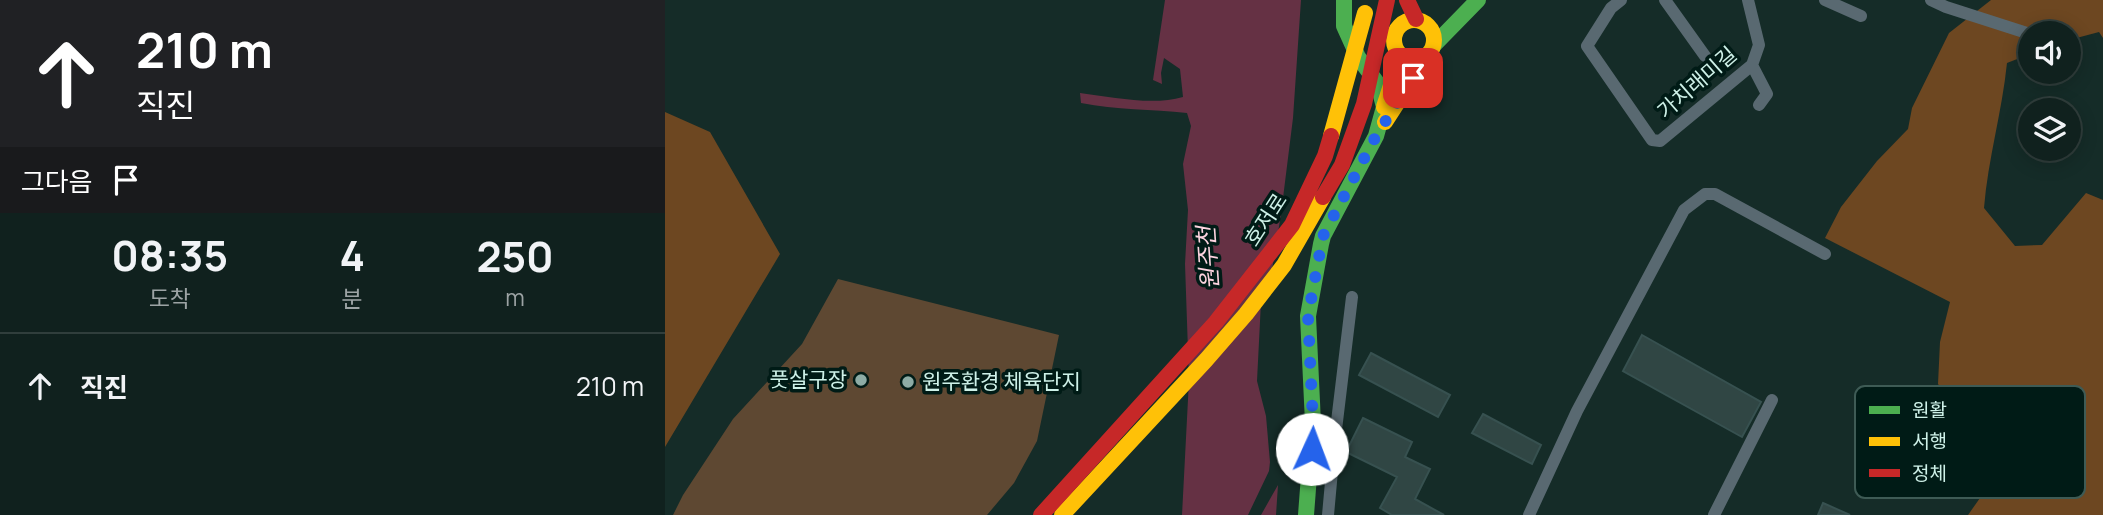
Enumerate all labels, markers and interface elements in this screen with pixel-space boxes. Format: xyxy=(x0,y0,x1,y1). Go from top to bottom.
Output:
text: 210 m xyxy=(136,16,273,83)
map controls xyxy=(2018,21,2081,161)
button: sound xyxy=(2018,21,2081,84)
icon: ahead xyxy=(21,28,112,119)
street label: 가치래미길 xyxy=(1651,40,1742,125)
pin xyxy=(1383,48,1443,108)
icon: arrive xyxy=(1394,59,1432,97)
text: 직진 xyxy=(136,83,195,127)
button: layers xyxy=(2018,98,2081,161)
icon: arrive xyxy=(107,161,145,199)
text: 그다음 xyxy=(21,163,93,199)
street label: 호저로 xyxy=(1238,188,1293,251)
water label: 원주천 xyxy=(1189,222,1225,291)
text: 08:35 xyxy=(111,226,228,284)
text: 4 xyxy=(339,226,365,284)
text: 250 xyxy=(476,227,554,285)
text: m xyxy=(505,281,525,313)
text: 도착 xyxy=(149,282,191,314)
text: 분 xyxy=(342,282,363,314)
place label: 풋살구장 xyxy=(770,365,847,393)
icon: ahead xyxy=(21,367,59,405)
place label: 원주환경 체육단지 xyxy=(922,367,1081,395)
text: 210 m xyxy=(576,368,644,404)
text: 직진 xyxy=(80,369,128,405)
marker: 풋살구장 xyxy=(853,372,869,388)
marker: 원주환경 체육단지 xyxy=(900,374,916,390)
legend xyxy=(1855,386,2085,498)
text: 원활 xyxy=(1912,397,1947,423)
position arrow xyxy=(1275,412,1349,486)
text: 서행 xyxy=(1912,428,1947,454)
text: 정체 xyxy=(1912,460,1947,486)

